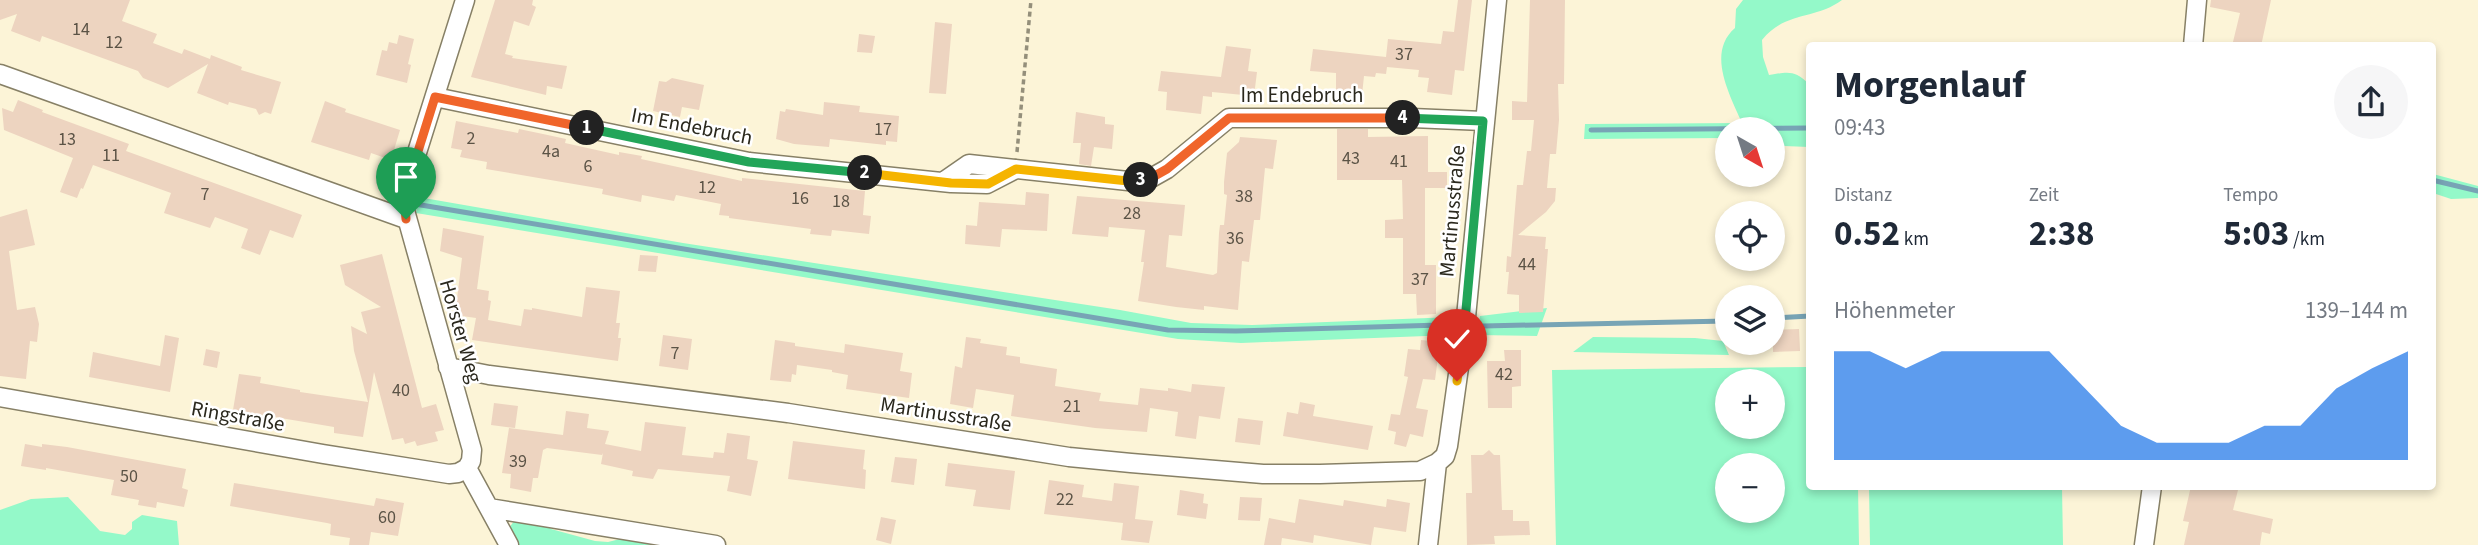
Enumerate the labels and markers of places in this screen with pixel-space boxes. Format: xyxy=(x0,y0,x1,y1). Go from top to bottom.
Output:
pin: 4 xyxy=(1386,100,1420,136)
pin: 1 xyxy=(570,110,604,146)
pin xyxy=(376,147,436,219)
pin: 2 xyxy=(848,156,882,190)
pin: 3 xyxy=(1124,162,1158,198)
pin xyxy=(1427,309,1487,381)

